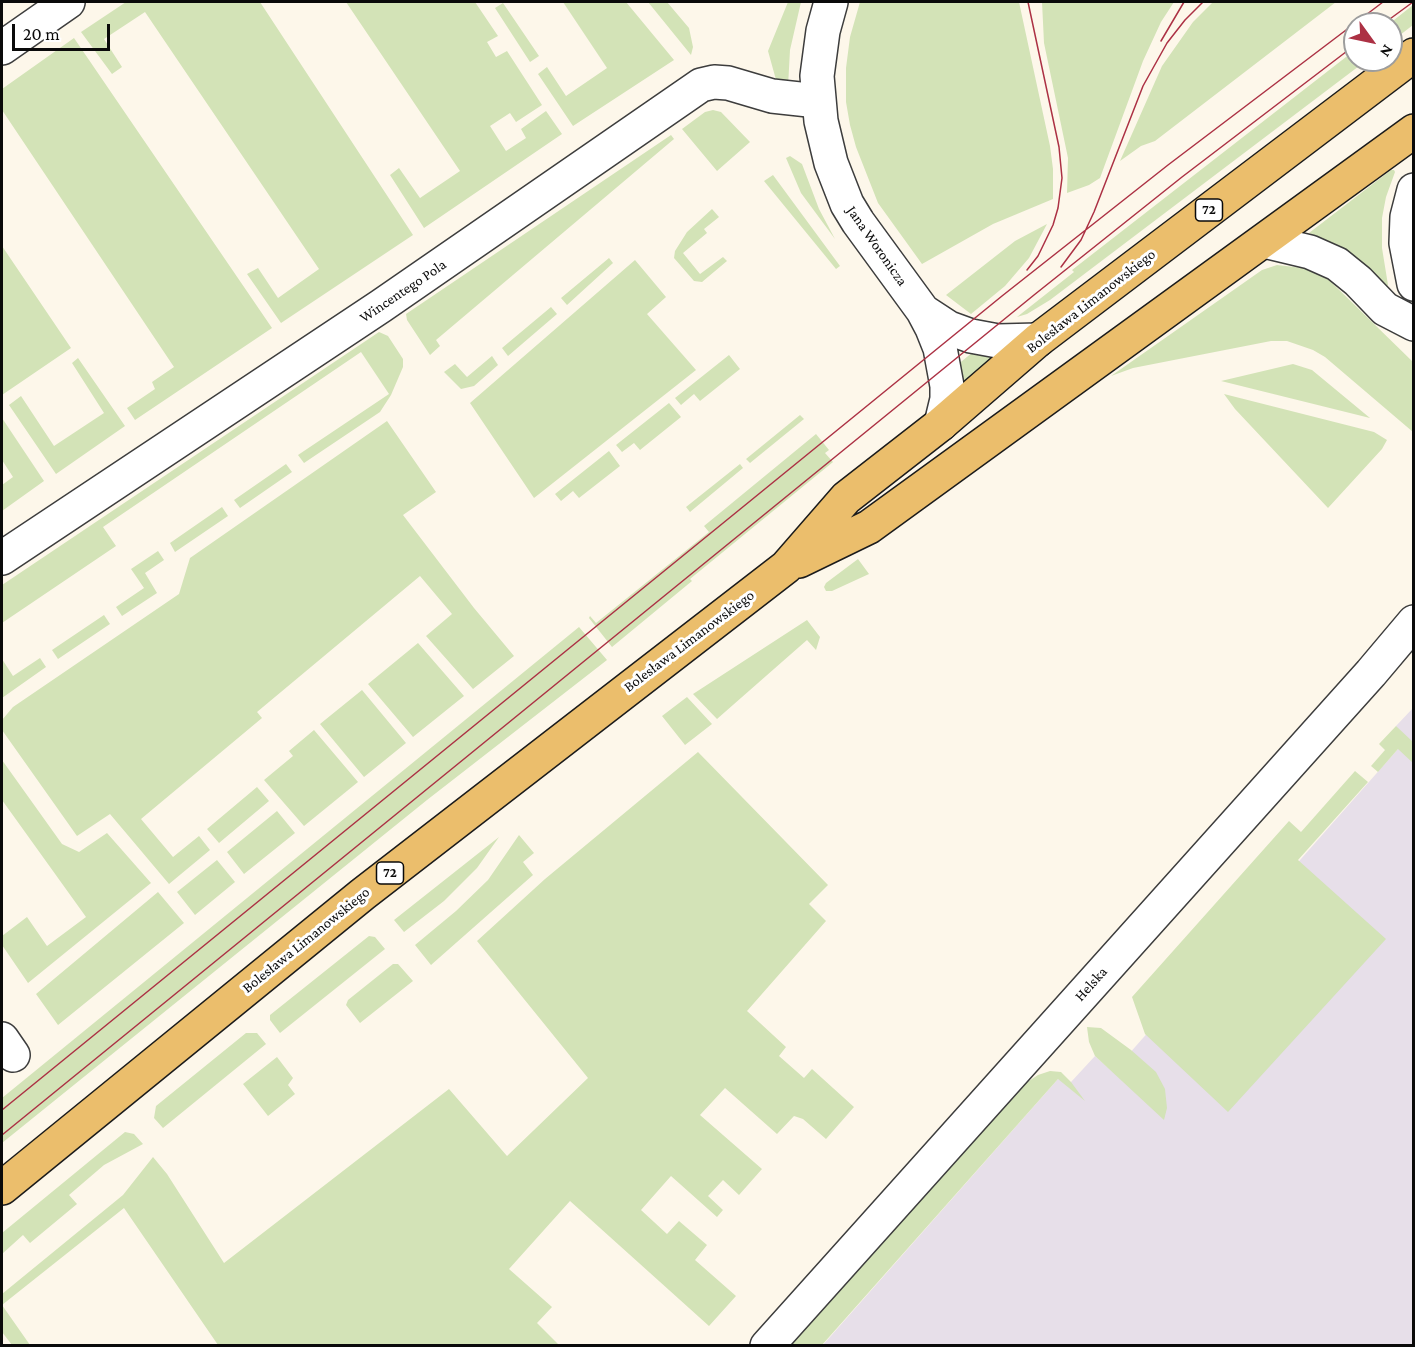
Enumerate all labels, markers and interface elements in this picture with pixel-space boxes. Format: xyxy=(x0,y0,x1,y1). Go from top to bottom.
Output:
scale bar xyxy=(15,12,112,50)
north arrow xyxy=(1343,12,1403,72)
text: 20 m xyxy=(23,24,60,44)
text: N xyxy=(1377,42,1397,60)
road number: 72 xyxy=(1196,199,1222,221)
street label: Jana Woronicza xyxy=(843,202,911,290)
street label: Bolesława Limanowskiego xyxy=(1023,245,1159,357)
street label: Wincentego Pola xyxy=(356,255,450,327)
street label: Bolesława Limanowskiego xyxy=(620,586,758,696)
road number: 72 xyxy=(376,862,404,884)
street label: Bolesława Limanowskiego xyxy=(239,883,373,997)
street label: Helska xyxy=(1071,963,1111,1005)

